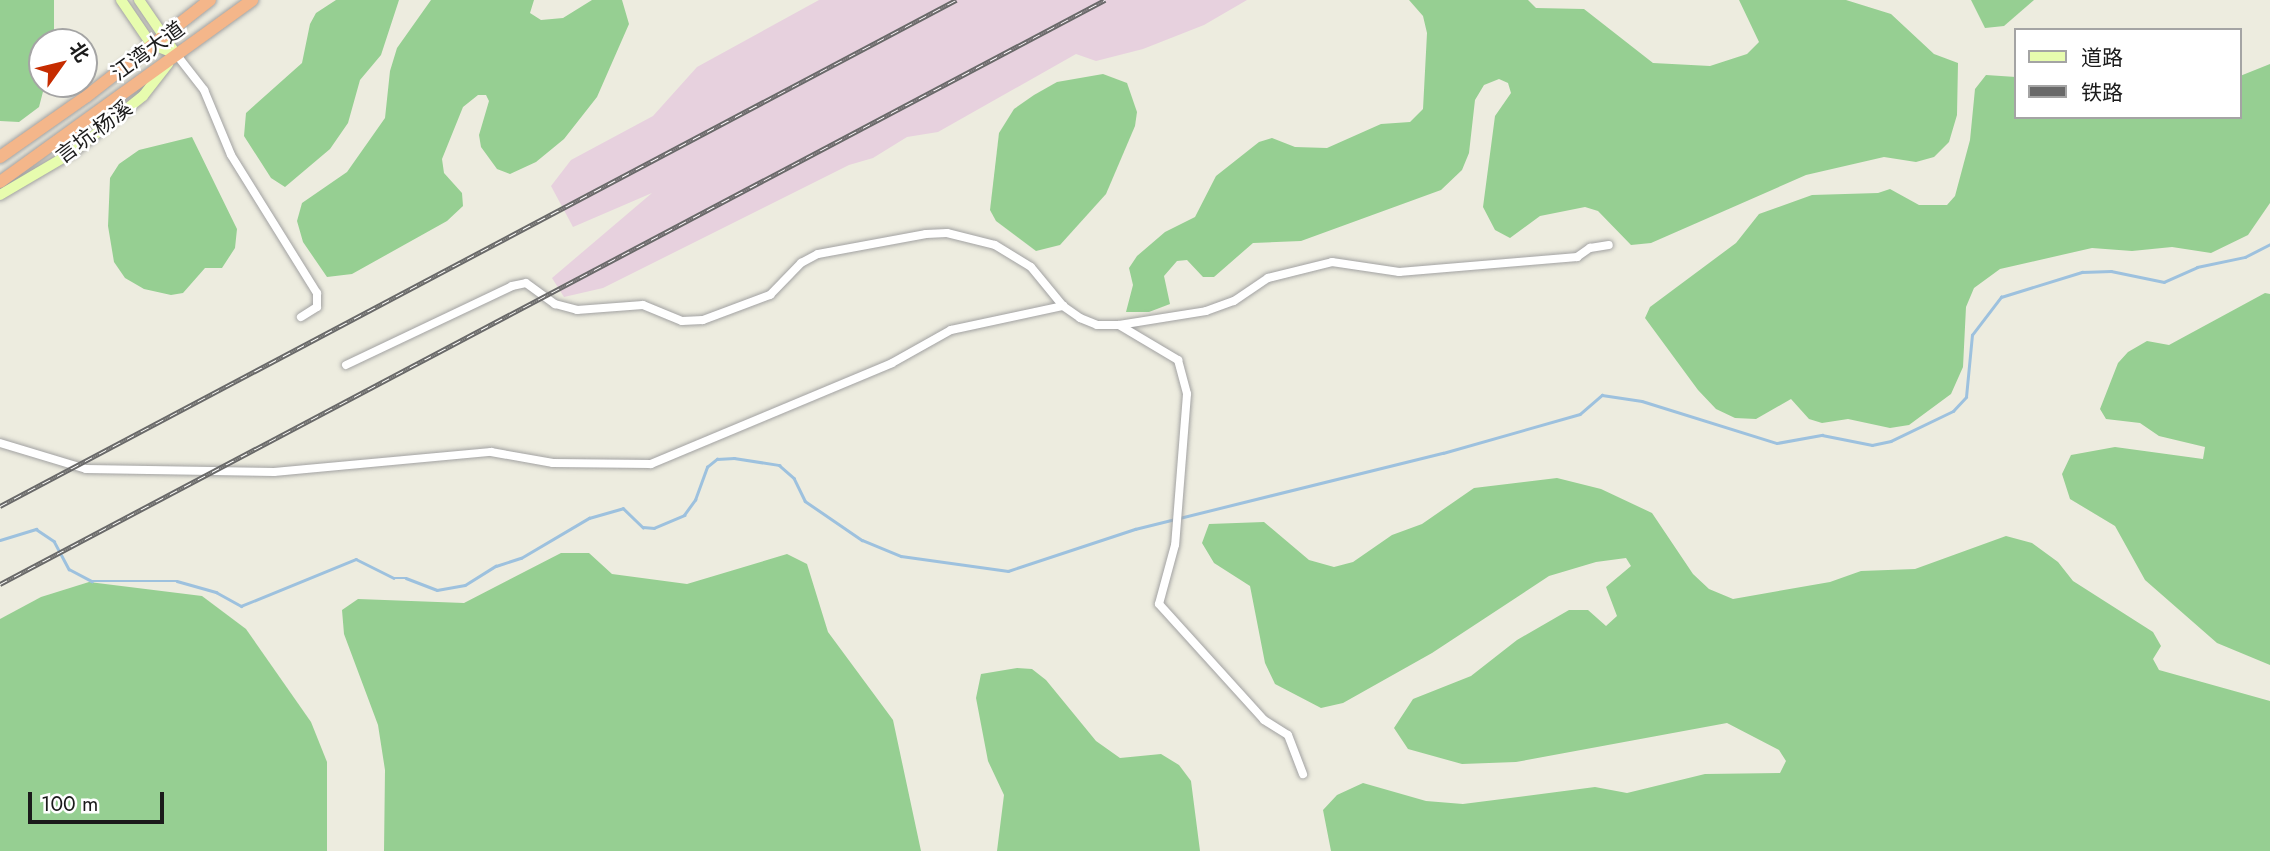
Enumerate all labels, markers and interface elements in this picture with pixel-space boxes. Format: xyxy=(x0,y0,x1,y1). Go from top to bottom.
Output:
street label: 江湾大道 xyxy=(107,16,189,86)
north arrow xyxy=(28,28,98,98)
legend xyxy=(2014,28,2242,119)
text: 北 xyxy=(63,37,96,68)
text: 道路 xyxy=(2081,43,2123,73)
text: 铁路 xyxy=(2081,78,2123,108)
street label: 言坑-杨溪 xyxy=(51,95,137,169)
scale bar xyxy=(32,778,168,822)
text: 100 m xyxy=(41,789,98,819)

